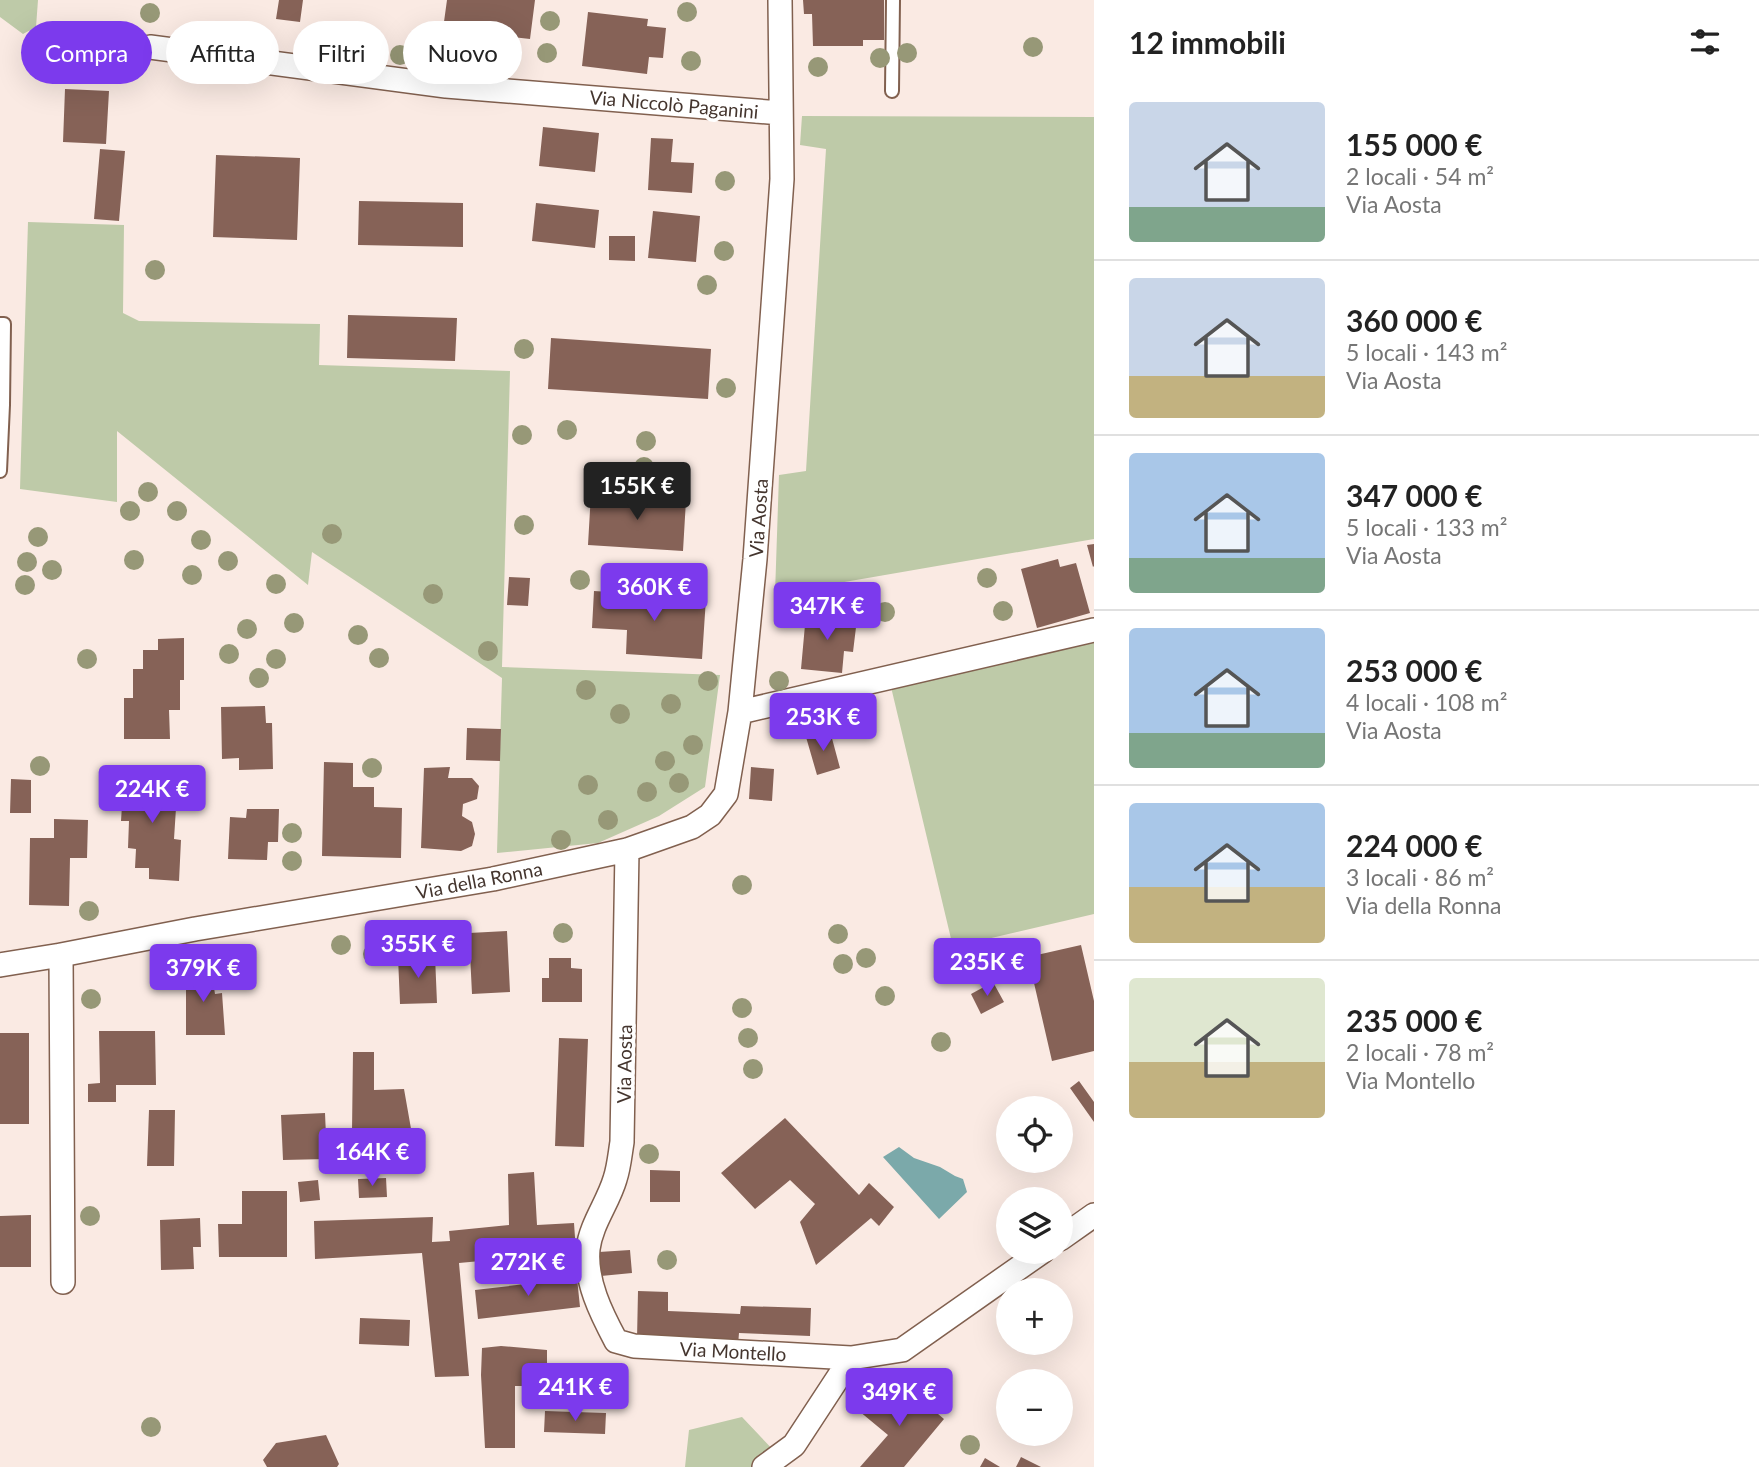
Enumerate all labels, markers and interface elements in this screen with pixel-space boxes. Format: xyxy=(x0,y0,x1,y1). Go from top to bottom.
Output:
chip: Compra xyxy=(21,21,152,84)
chip: Affitta xyxy=(166,21,279,84)
chip: Filtri xyxy=(293,21,389,84)
chip: Nuovo xyxy=(403,21,522,84)
icon: filters xyxy=(1686,23,1724,61)
text: 12 immobili xyxy=(1129,24,1286,60)
street label: Via Niccolò Paganini xyxy=(589,85,759,123)
text: 155 000 € xyxy=(1346,126,1482,162)
icon: home xyxy=(1185,130,1269,214)
text: 2 locali · 54 m² xyxy=(1346,162,1494,190)
text: Via Aosta xyxy=(1346,190,1442,218)
text: 360 000 € xyxy=(1346,302,1482,338)
icon: home xyxy=(1185,306,1269,390)
text: 5 locali · 143 m² xyxy=(1346,338,1507,366)
text: Via Aosta xyxy=(1346,366,1442,394)
pin: 155K € xyxy=(580,462,694,522)
text: 155K € xyxy=(600,471,674,499)
text: 347 000 € xyxy=(1346,477,1482,513)
street label: Via Aosta xyxy=(744,478,772,558)
icon: home xyxy=(1185,481,1269,565)
text: 5 locali · 133 m² xyxy=(1346,513,1507,541)
text: Via Aosta xyxy=(1346,541,1442,569)
pin: 360K € xyxy=(597,564,711,623)
text: 360K € xyxy=(617,572,691,600)
pin: 347K € xyxy=(770,582,884,642)
text: 347K € xyxy=(790,591,864,619)
text: 253 000 € xyxy=(1346,652,1482,688)
icon: home xyxy=(1185,656,1269,740)
text: 4 locali · 108 m² xyxy=(1346,688,1507,716)
pin: 253K € xyxy=(766,694,880,753)
text: 253K € xyxy=(786,702,860,730)
text: Via Aosta xyxy=(1346,716,1442,744)
pin: 224K € xyxy=(95,766,209,825)
text: 224K € xyxy=(115,774,189,802)
text: 224 000 € xyxy=(1346,827,1482,863)
icon: home xyxy=(1185,831,1269,915)
street label: Via della Ronna xyxy=(414,856,544,904)
text: 3 locali · 86 m² xyxy=(1346,863,1494,891)
text: Via della Ronna xyxy=(1346,891,1501,919)
pin: 355K € xyxy=(361,920,475,980)
text: 355K € xyxy=(381,929,455,957)
pin: 235K € xyxy=(930,939,1044,998)
pin: 379K € xyxy=(146,944,260,1004)
text: 235K € xyxy=(950,947,1024,975)
text: 379K € xyxy=(166,953,240,981)
text: 235 000 € xyxy=(1346,1002,1482,1038)
icon: home xyxy=(1185,1006,1269,1090)
street label: Via Aosta xyxy=(612,1024,636,1104)
text: 2 locali · 78 m² xyxy=(1346,1038,1494,1066)
text: Via Montello xyxy=(1346,1066,1475,1094)
map controls xyxy=(996,1096,1073,1446)
button: locate xyxy=(996,1096,1073,1173)
pin: 164K € xyxy=(315,1128,429,1188)
text: 164K € xyxy=(335,1137,409,1165)
button: layers xyxy=(996,1187,1073,1264)
pin: 272K € xyxy=(471,1238,585,1298)
text: 272K € xyxy=(491,1247,565,1275)
button: + xyxy=(996,1278,1073,1355)
street label: Via Montello xyxy=(679,1337,787,1365)
pin: 241K € xyxy=(518,1364,632,1423)
pin: 349K € xyxy=(842,1368,956,1428)
button: − xyxy=(996,1369,1073,1446)
text: 241K € xyxy=(538,1372,612,1400)
text: 349K € xyxy=(862,1377,936,1405)

